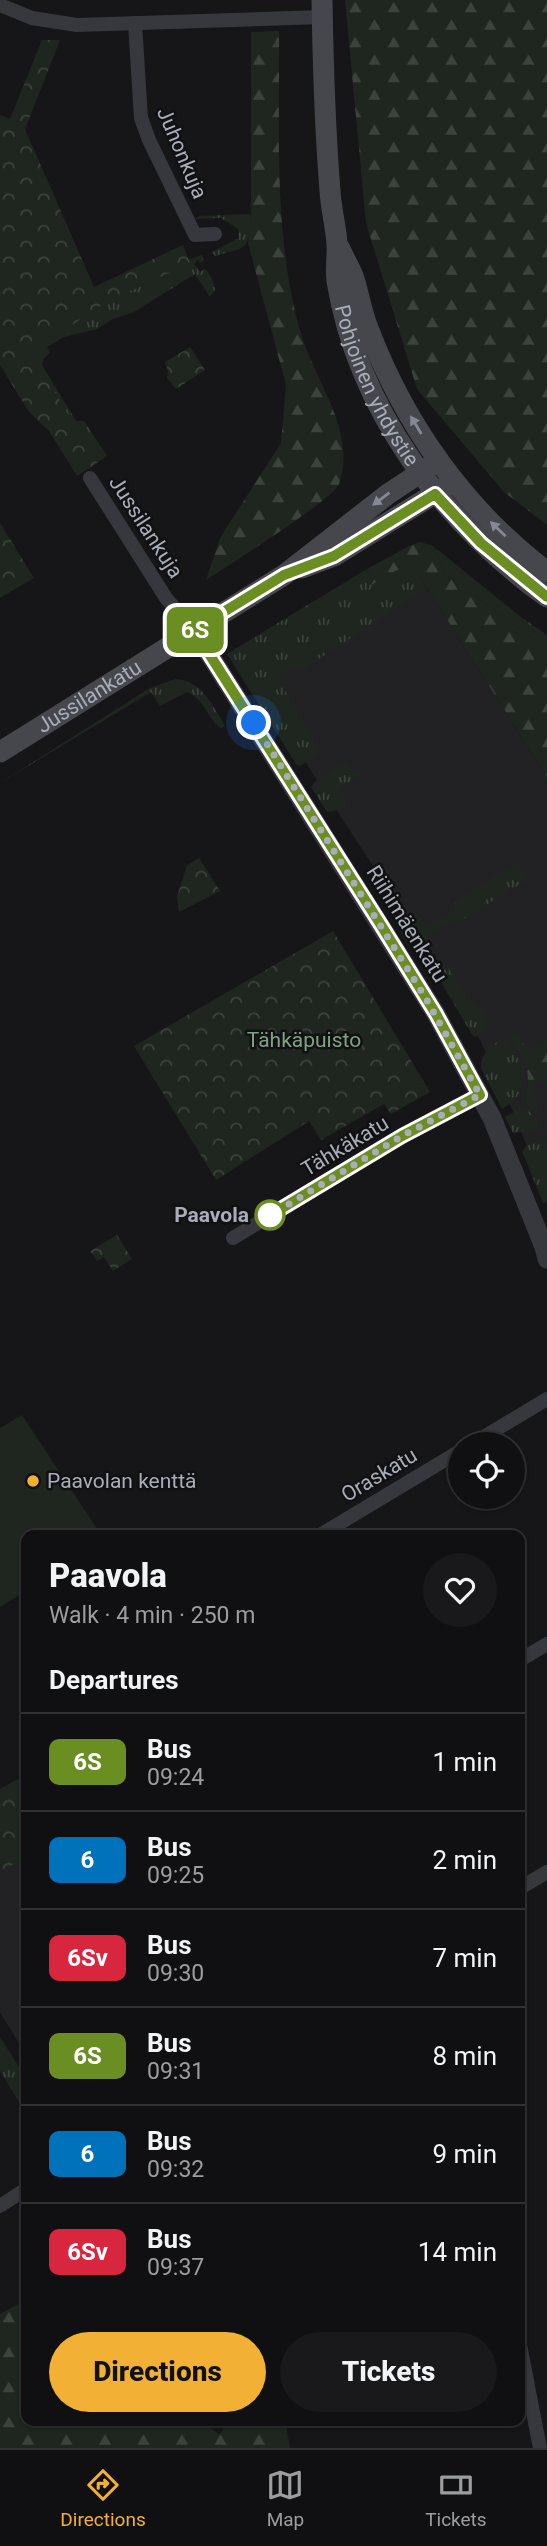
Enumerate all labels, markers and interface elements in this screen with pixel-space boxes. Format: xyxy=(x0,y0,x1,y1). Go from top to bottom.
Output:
street label: Juhonkuja xyxy=(152,104,212,202)
street label: Pohjoinen yhdystie xyxy=(330,302,424,471)
one-way arrow xyxy=(409,416,422,435)
street label: Jussilankuja xyxy=(104,472,188,582)
one-way arrow xyxy=(372,492,390,506)
one-way arrow xyxy=(490,522,507,538)
line badge: 6S xyxy=(164,607,227,653)
text: 6S xyxy=(181,616,209,644)
street label: Jussilankatu xyxy=(32,655,146,738)
your location xyxy=(236,705,271,740)
street label: Riihimäenkatu xyxy=(362,861,452,987)
park label: Tähkäpuisto xyxy=(247,1028,361,1052)
street label: Tähkäkatu xyxy=(297,1111,393,1181)
marker: Paavola xyxy=(255,1200,285,1230)
place label: Paavola xyxy=(174,1203,249,1227)
map controls xyxy=(448,1432,525,1509)
button: locate xyxy=(448,1432,525,1509)
street label: Oraskatu xyxy=(337,1443,421,1507)
place label: Paavolan kenttä xyxy=(47,1469,197,1493)
marker: Paavolan kenttä xyxy=(25,1473,41,1489)
button: heart xyxy=(423,1553,497,1627)
text: Paavola xyxy=(49,1556,167,1595)
text: Walk · 4 min · 250 m xyxy=(49,1602,255,1629)
text: Departures xyxy=(49,1665,179,1695)
text: Bus xyxy=(147,1734,192,1764)
text: 1 min xyxy=(432,1747,497,1777)
text: 6S xyxy=(73,1748,102,1776)
text: 09:24 xyxy=(147,1764,204,1791)
text: Bus xyxy=(147,1832,192,1862)
text: 2 min xyxy=(432,1845,497,1875)
text: 6 xyxy=(81,1846,94,1874)
text: 09:25 xyxy=(147,1862,204,1889)
text: Bus xyxy=(147,1930,192,1960)
text: 7 min xyxy=(432,1943,497,1973)
text: 6Sv xyxy=(67,1944,108,1972)
text: 09:30 xyxy=(147,1960,204,1987)
text: Bus xyxy=(147,2028,192,2058)
text: 8 min xyxy=(432,2041,497,2071)
text: 6S xyxy=(73,2042,102,2070)
text: 09:31 xyxy=(147,2058,204,2085)
text: Bus xyxy=(147,2126,192,2156)
text: 9 min xyxy=(432,2139,497,2169)
text: 6 xyxy=(81,2140,94,2168)
text: 09:32 xyxy=(147,2156,204,2183)
text: Bus xyxy=(147,2224,192,2254)
text: 14 min xyxy=(418,2237,497,2267)
text: 6Sv xyxy=(67,2238,108,2266)
text: 09:37 xyxy=(147,2254,204,2281)
button: Directions xyxy=(49,2332,266,2412)
button: Tickets xyxy=(280,2332,497,2412)
tab: Directions xyxy=(60,2466,146,2531)
tab: Map xyxy=(266,2466,304,2531)
tab: Tickets xyxy=(425,2466,487,2531)

